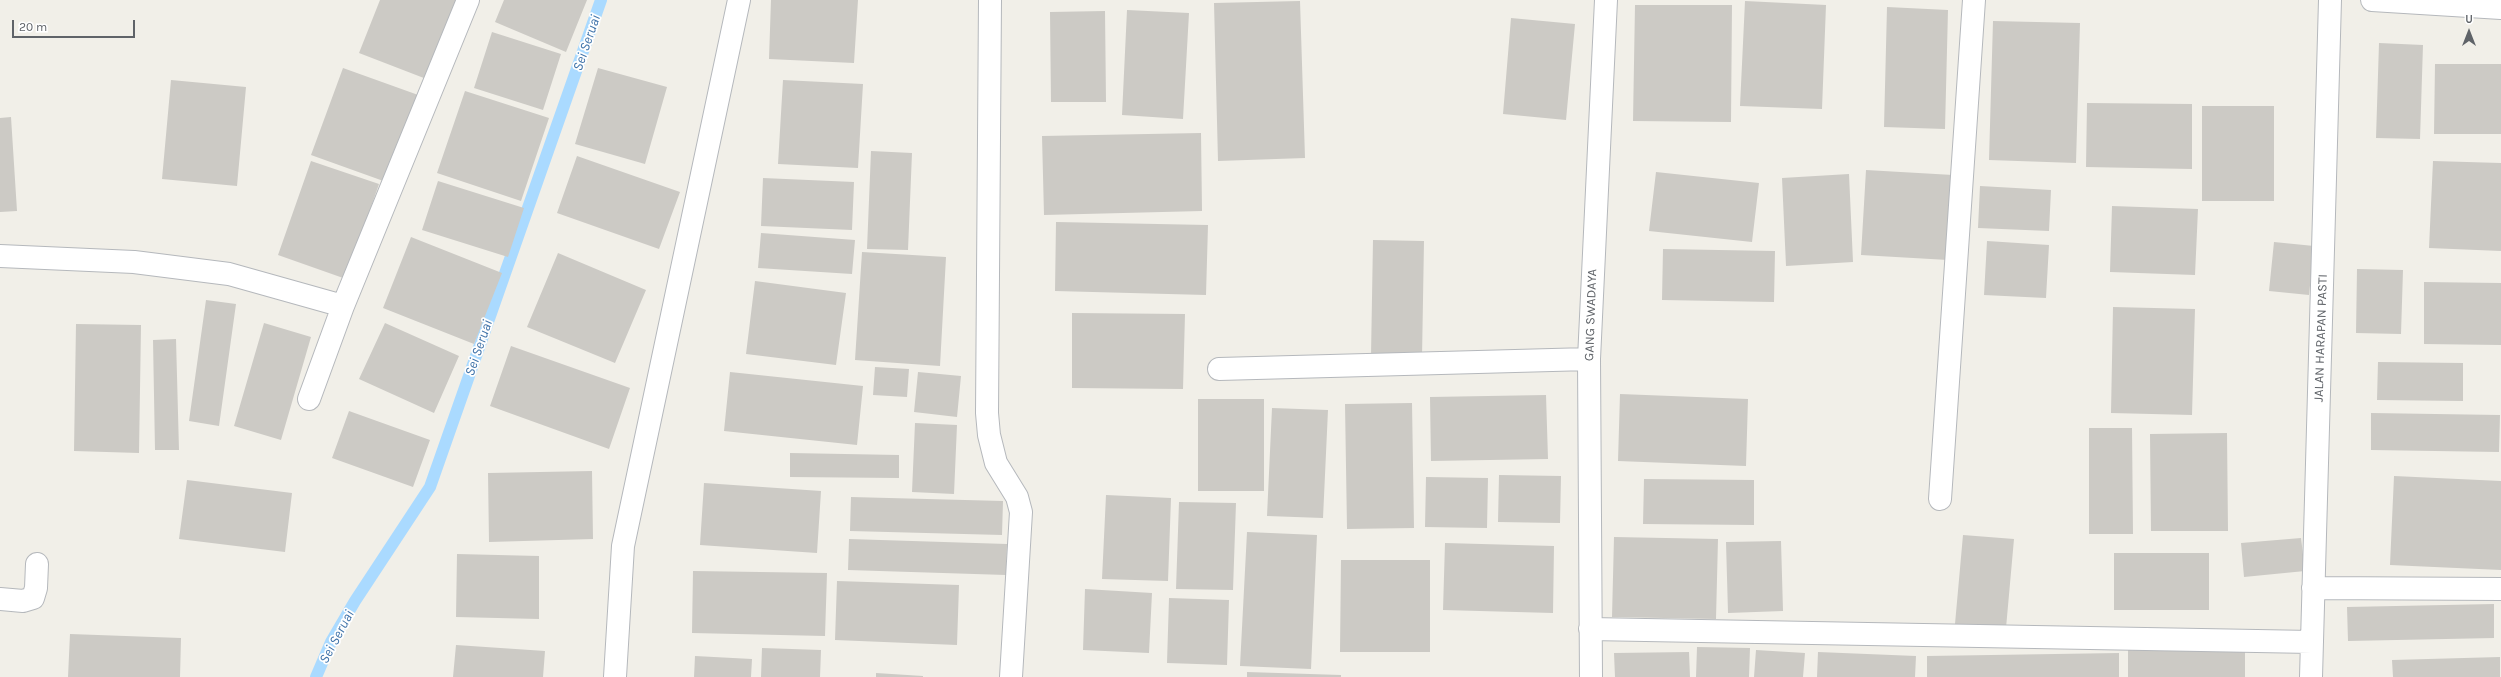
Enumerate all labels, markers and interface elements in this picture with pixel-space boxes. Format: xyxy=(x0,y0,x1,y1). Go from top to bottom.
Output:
scale bar xyxy=(14,12,137,38)
north arrow xyxy=(2449,12,2489,52)
water label: Sei Seruai xyxy=(570,13,604,73)
text: U xyxy=(2465,13,2473,26)
text: 20 m xyxy=(19,20,47,34)
street label: GANG SWADAYA xyxy=(1582,269,1600,361)
street label: JALAN HARAPAN PASTI xyxy=(2311,274,2331,402)
water label: Sei Seruai xyxy=(462,318,496,378)
water label: Sei Seruai xyxy=(316,607,358,667)

